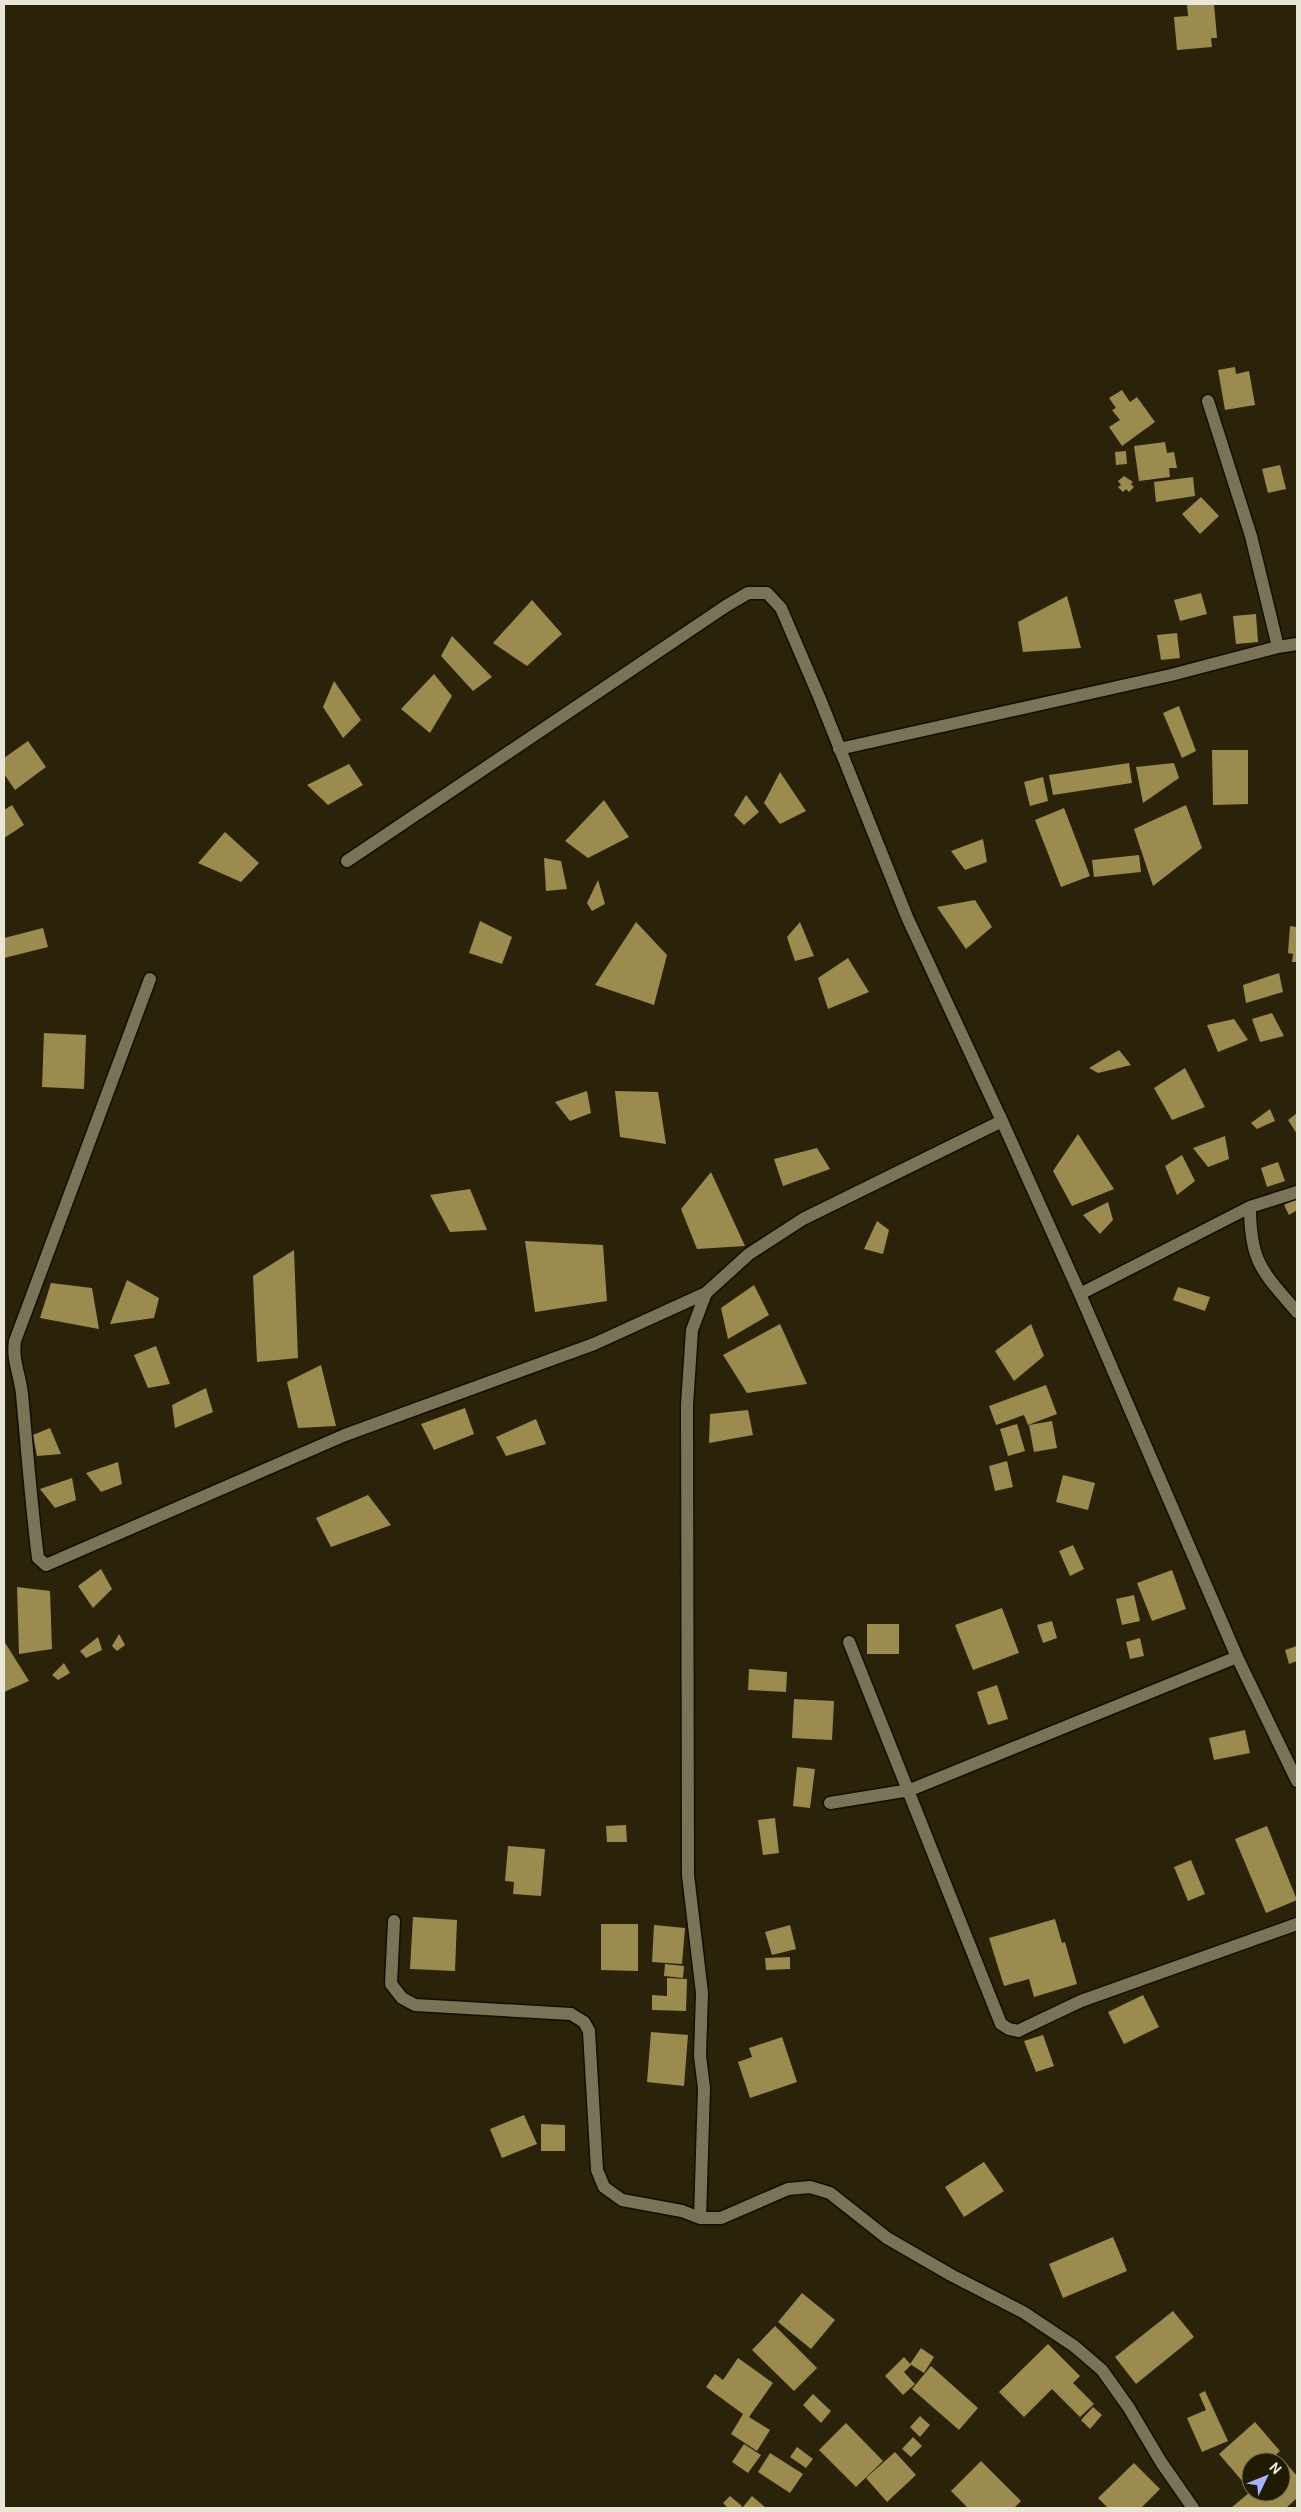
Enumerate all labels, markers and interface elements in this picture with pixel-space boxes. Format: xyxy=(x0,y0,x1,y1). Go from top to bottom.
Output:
north arrow xyxy=(1241,2452,1291,2502)
text: N xyxy=(1266,2459,1285,2477)

